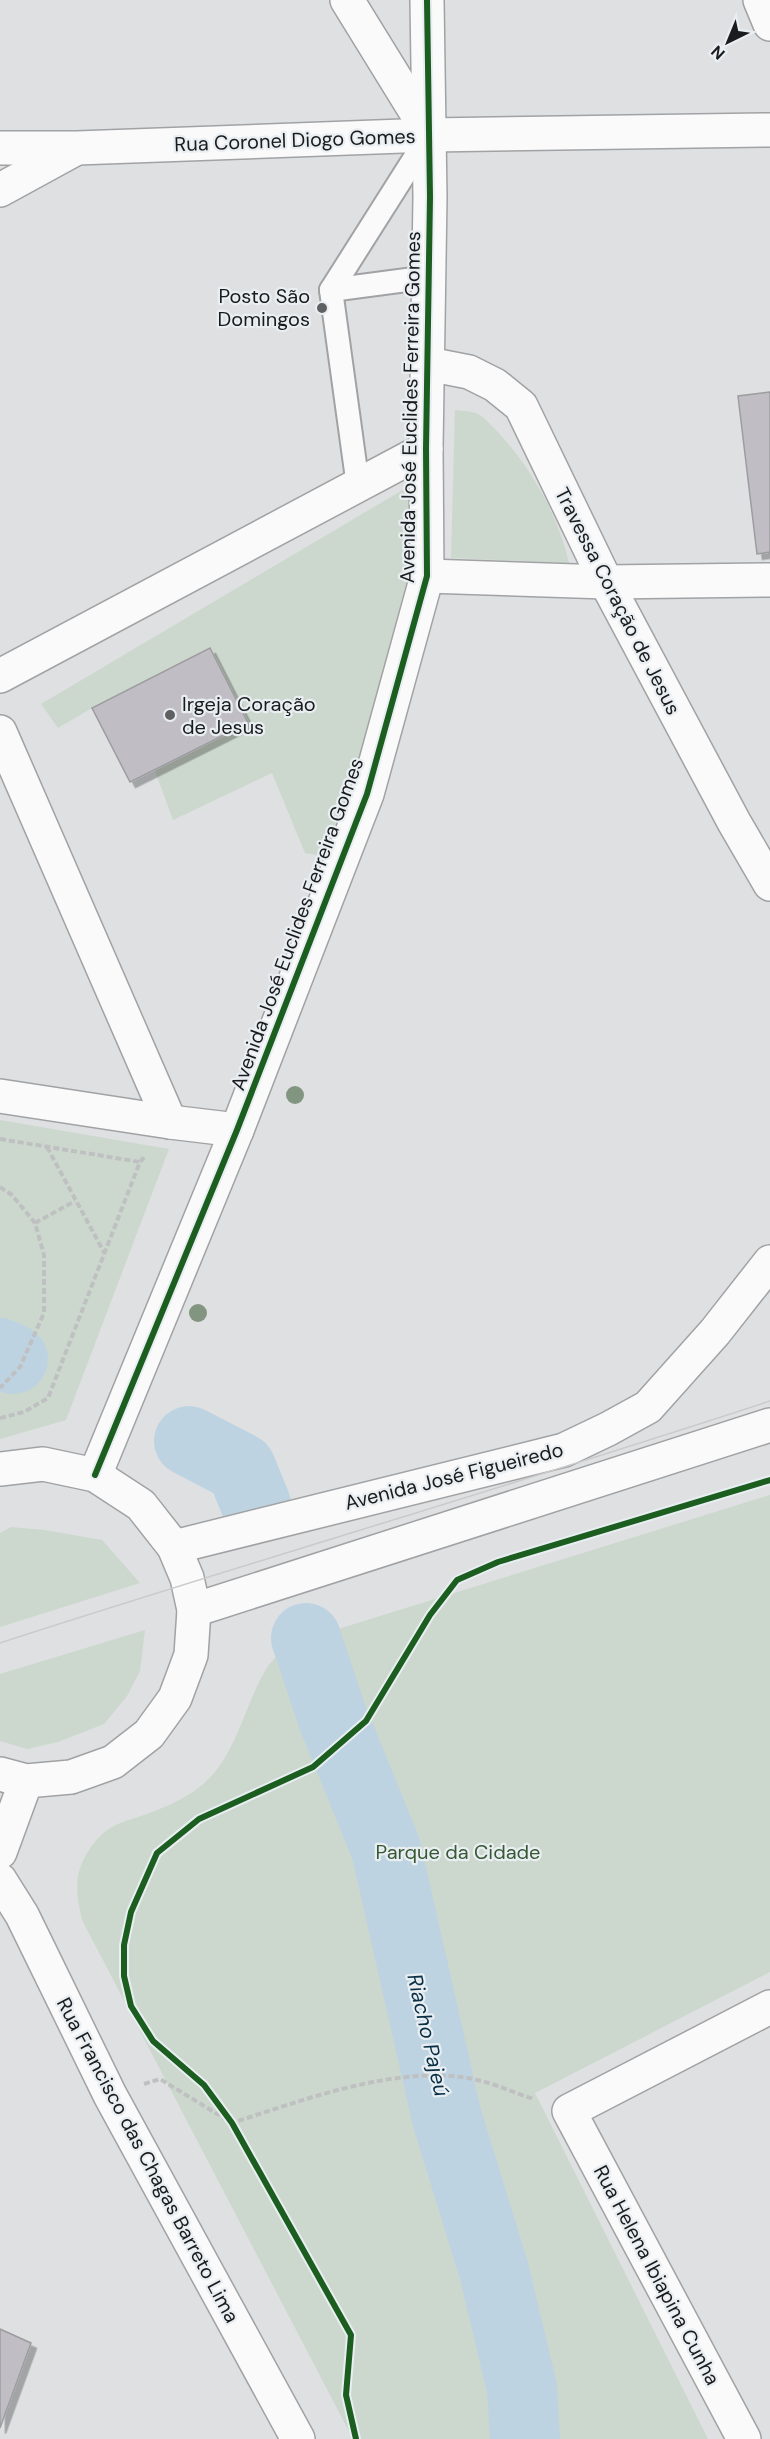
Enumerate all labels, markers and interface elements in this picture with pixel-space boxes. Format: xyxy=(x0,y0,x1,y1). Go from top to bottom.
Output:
north arrow xyxy=(698,12,758,72)
text: N xyxy=(707,41,730,64)
street label: Rua Coronel Diogo Gomes xyxy=(174,123,416,157)
street label: Avenida José Euclides Ferreira Gomes xyxy=(394,231,426,583)
place label: Posto São Domingos xyxy=(218,283,310,332)
marker: Posto São Domingos xyxy=(315,301,329,315)
street label: Travessa Coração de Jesus xyxy=(549,483,687,719)
place label: Irgeja Coração de Jesus xyxy=(182,691,316,740)
marker: Irgeja Coração de Jesus xyxy=(163,708,177,722)
street label: Avenida José Euclides Ferreira Gomes xyxy=(225,754,369,1094)
street label: Avenida José Figueiredo xyxy=(342,1436,566,1516)
park label: Parque da Cidade xyxy=(376,1839,540,1865)
water label: Riacho Pajeú xyxy=(400,1971,456,2099)
street label: Rua Francisco das Chagas Barreto Lima xyxy=(51,1993,245,2327)
street label: Rua Helena Ibiapina Cunha xyxy=(588,2160,726,2390)

